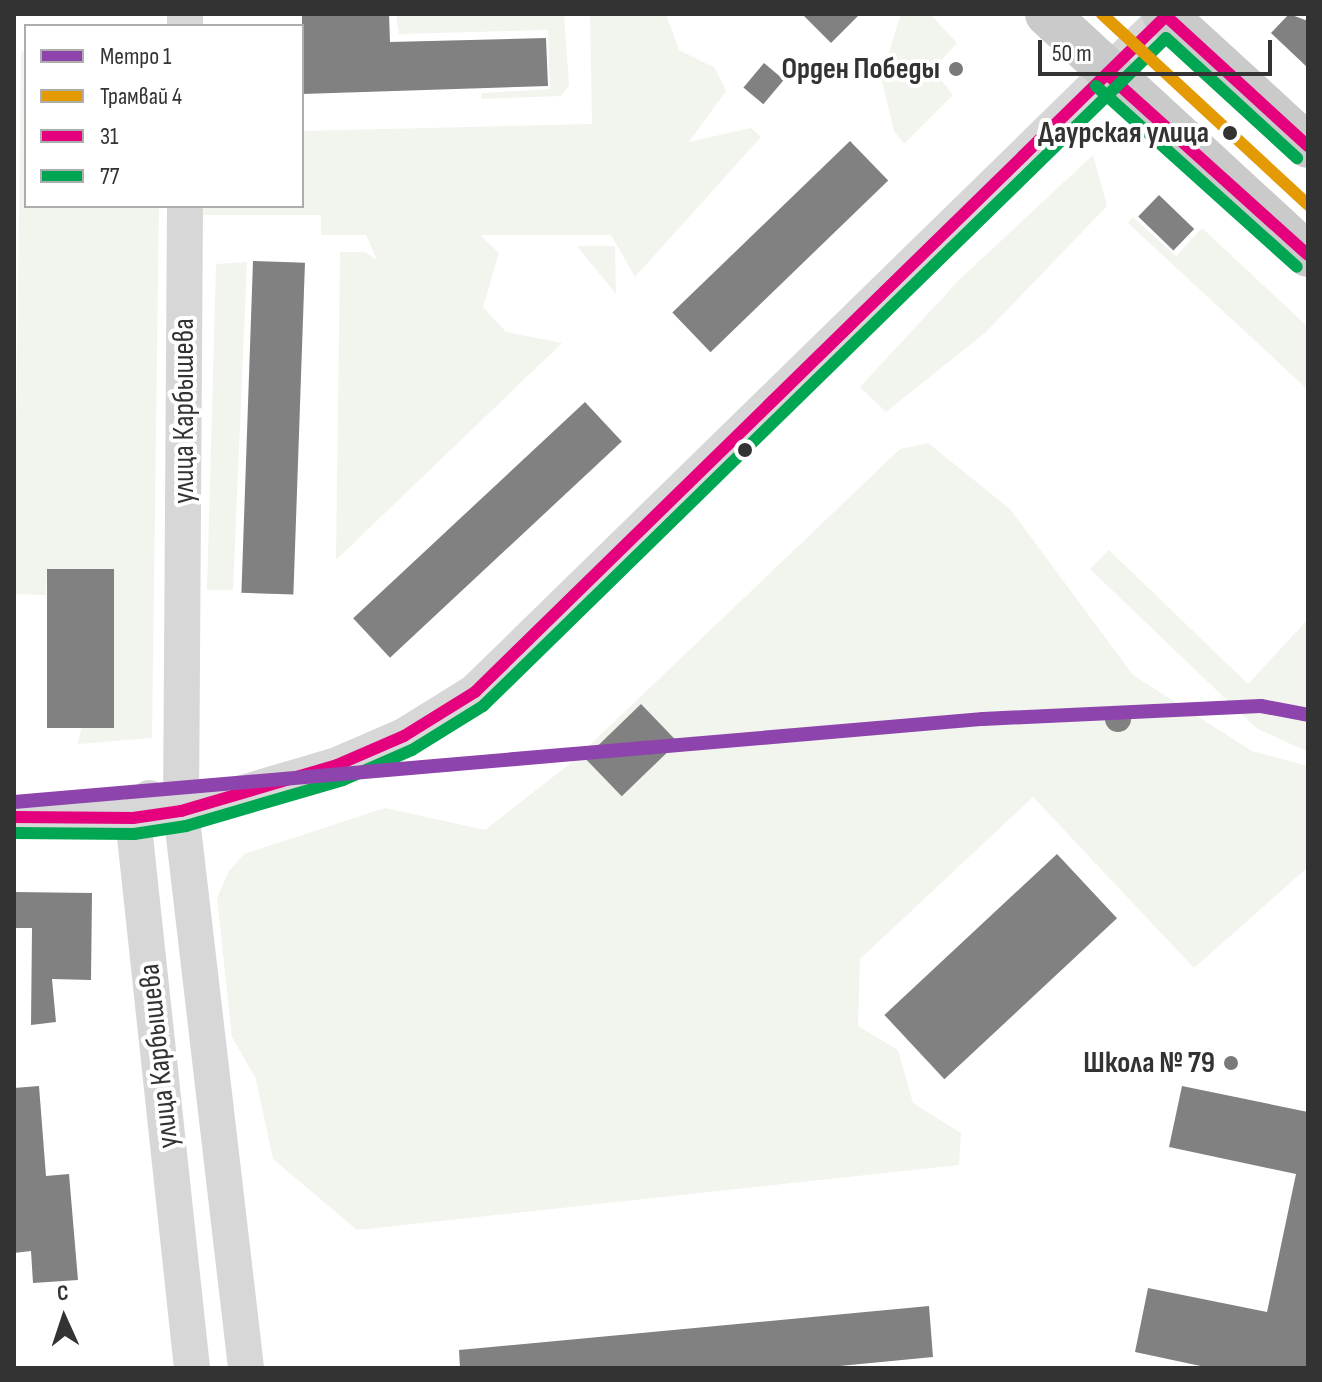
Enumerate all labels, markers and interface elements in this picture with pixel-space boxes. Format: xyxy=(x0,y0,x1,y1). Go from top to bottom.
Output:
legend xyxy=(24,24,304,208)
scale bar xyxy=(1042,24,1276,74)
text: 50 m xyxy=(1052,39,1092,68)
text: Метро 1 xyxy=(100,42,171,71)
place label: Орден Победы xyxy=(781,51,940,87)
marker: Орден Победы xyxy=(947,60,965,78)
text: Трамвай 4 xyxy=(100,82,182,111)
place label: Даурская улица xyxy=(1038,115,1209,151)
marker: Даурская улица xyxy=(1216,119,1244,147)
text: 31 xyxy=(100,122,118,151)
text: 77 xyxy=(100,162,119,191)
street label: улица Карбышева xyxy=(166,318,202,504)
unlabelled marker xyxy=(737,442,753,458)
street label: улица Карбышева xyxy=(131,962,187,1150)
place label: Школа № 79 xyxy=(1083,1045,1215,1081)
marker: Школа № 79 xyxy=(1222,1054,1240,1072)
north arrow xyxy=(24,1278,104,1358)
text: С xyxy=(56,1280,69,1307)

